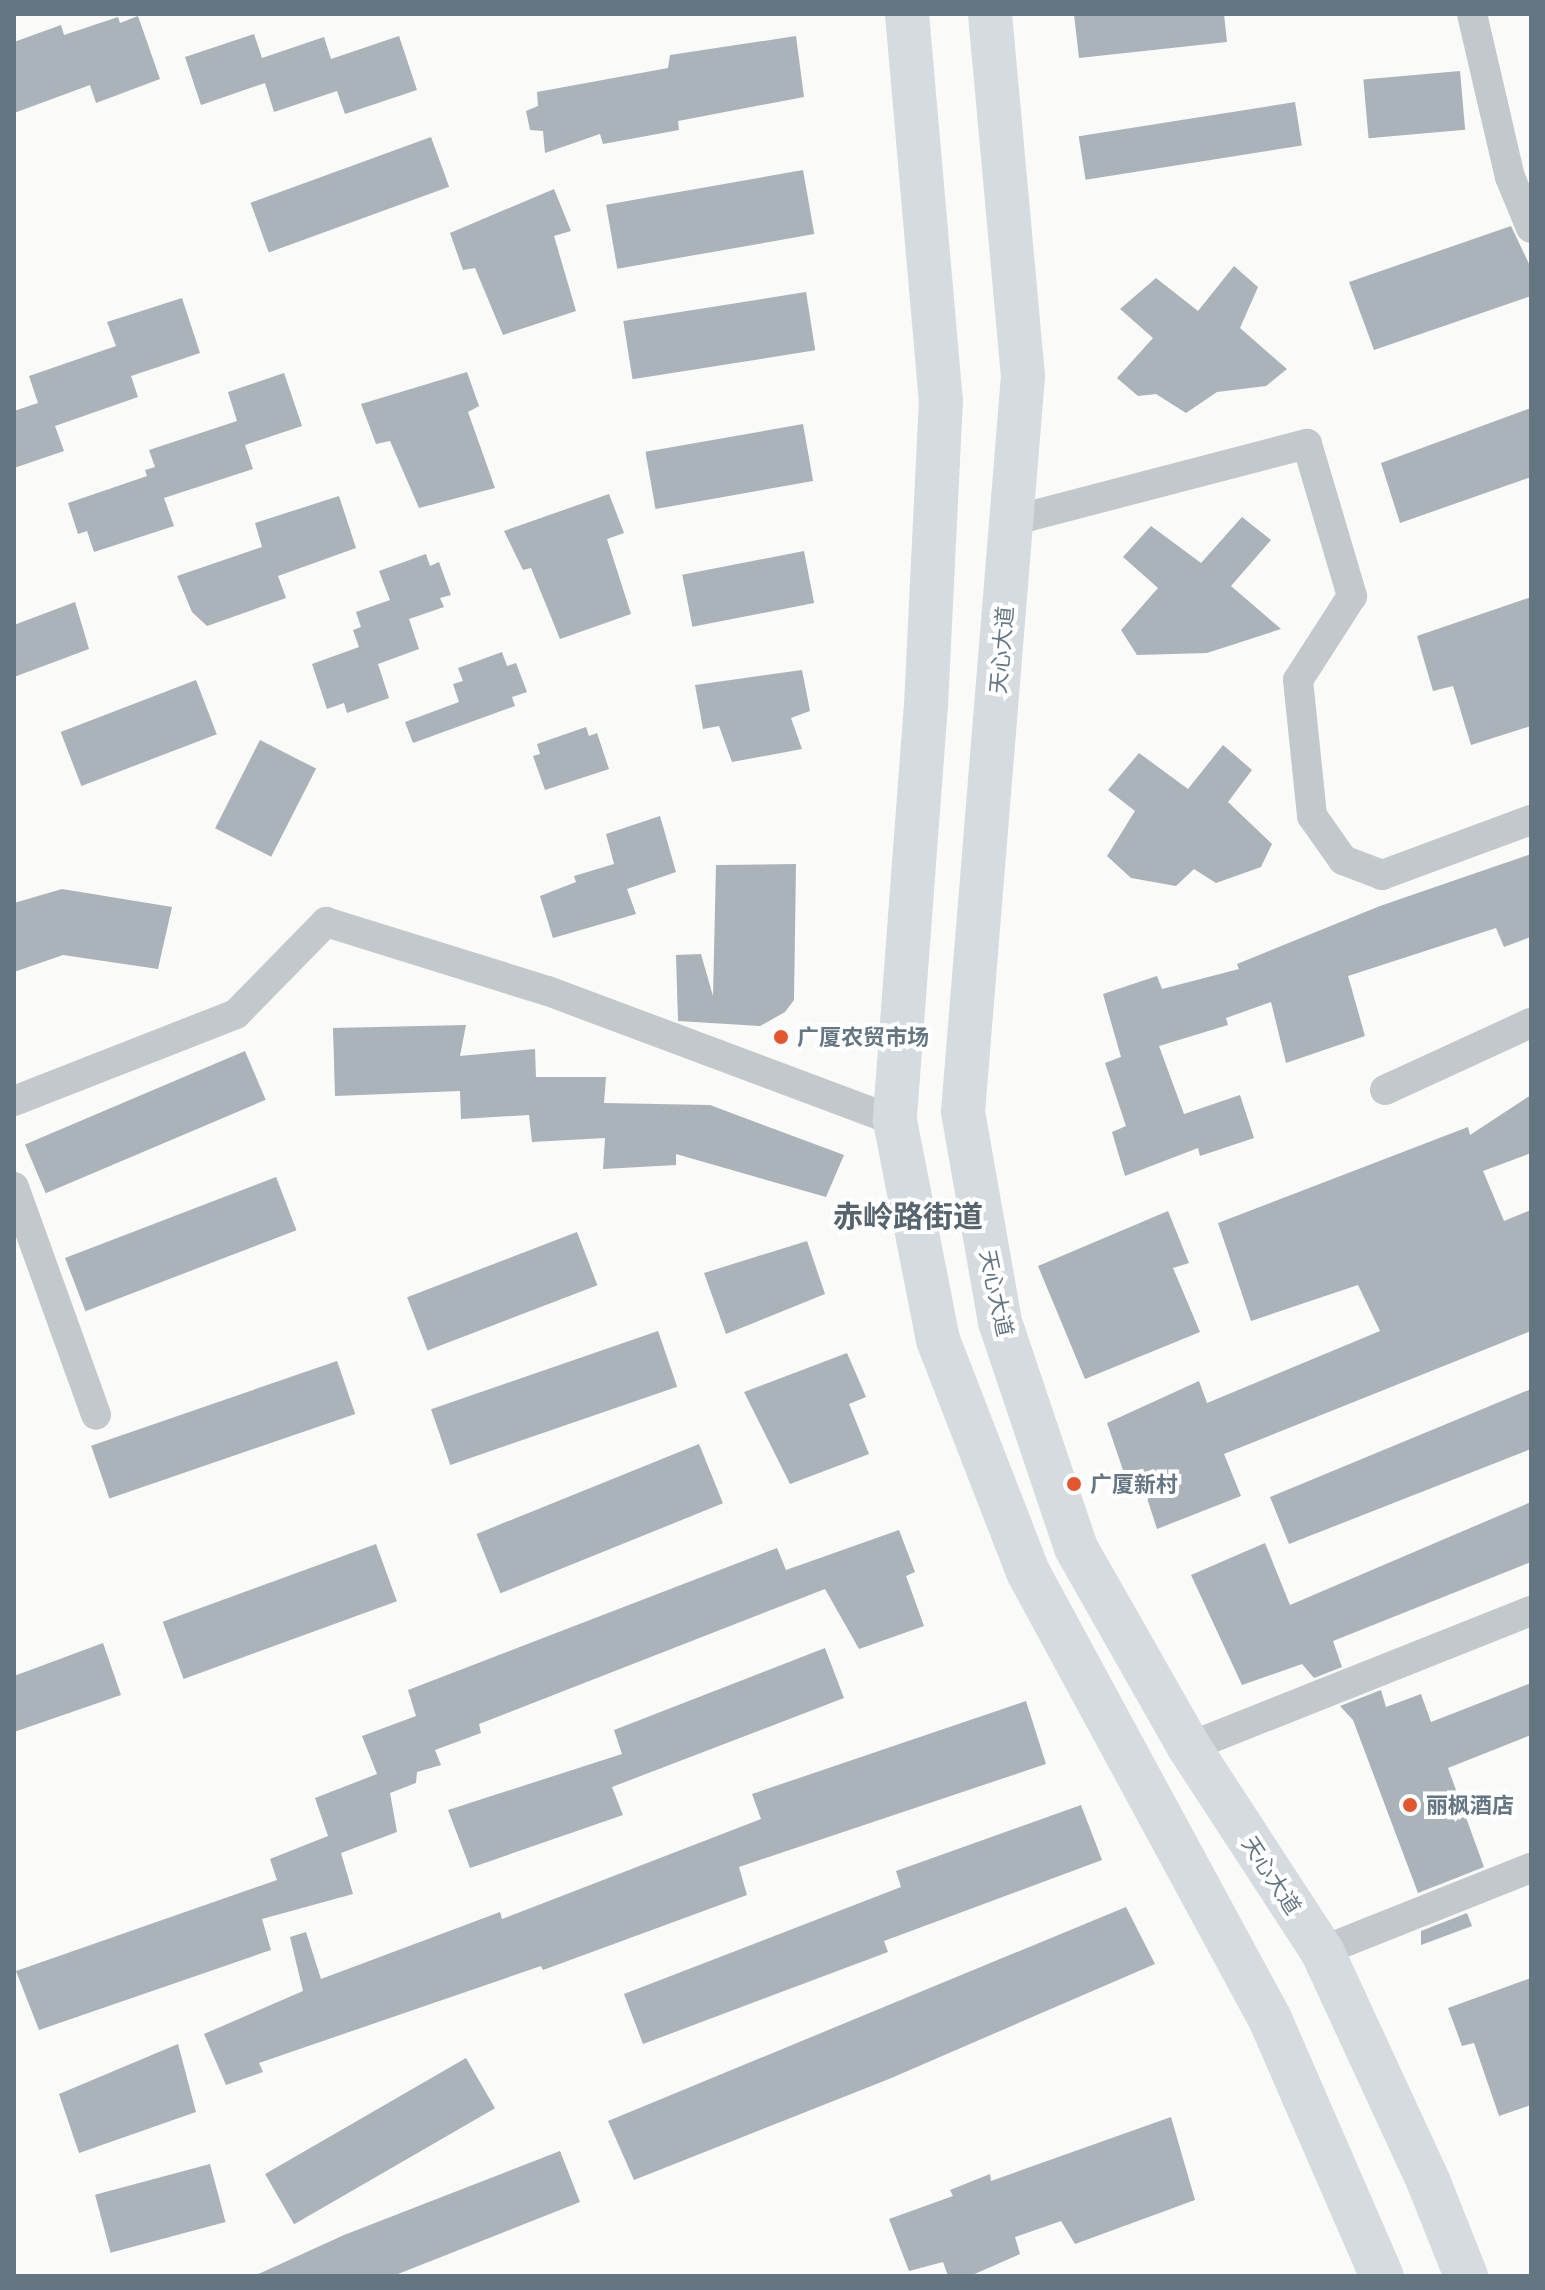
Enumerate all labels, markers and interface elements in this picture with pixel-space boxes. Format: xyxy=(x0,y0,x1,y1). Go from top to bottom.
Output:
street label: 天心大道 xyxy=(984,605,1018,695)
place label: 广厦农贸市场 xyxy=(797,1024,929,1050)
marker: 广厦农贸市场 xyxy=(772,1028,790,1046)
district label: 赤岭路街道 xyxy=(833,1197,983,1233)
street label: 天心大道 xyxy=(975,1247,1019,1339)
place label: 广厦新村 xyxy=(1090,1471,1178,1497)
marker: 广厦新村 xyxy=(1065,1475,1083,1493)
place label: 丽枫酒店 xyxy=(1426,1792,1514,1818)
marker: 丽枫酒店 xyxy=(1401,1796,1419,1814)
street label: 天心大道 xyxy=(1237,1831,1307,1919)

